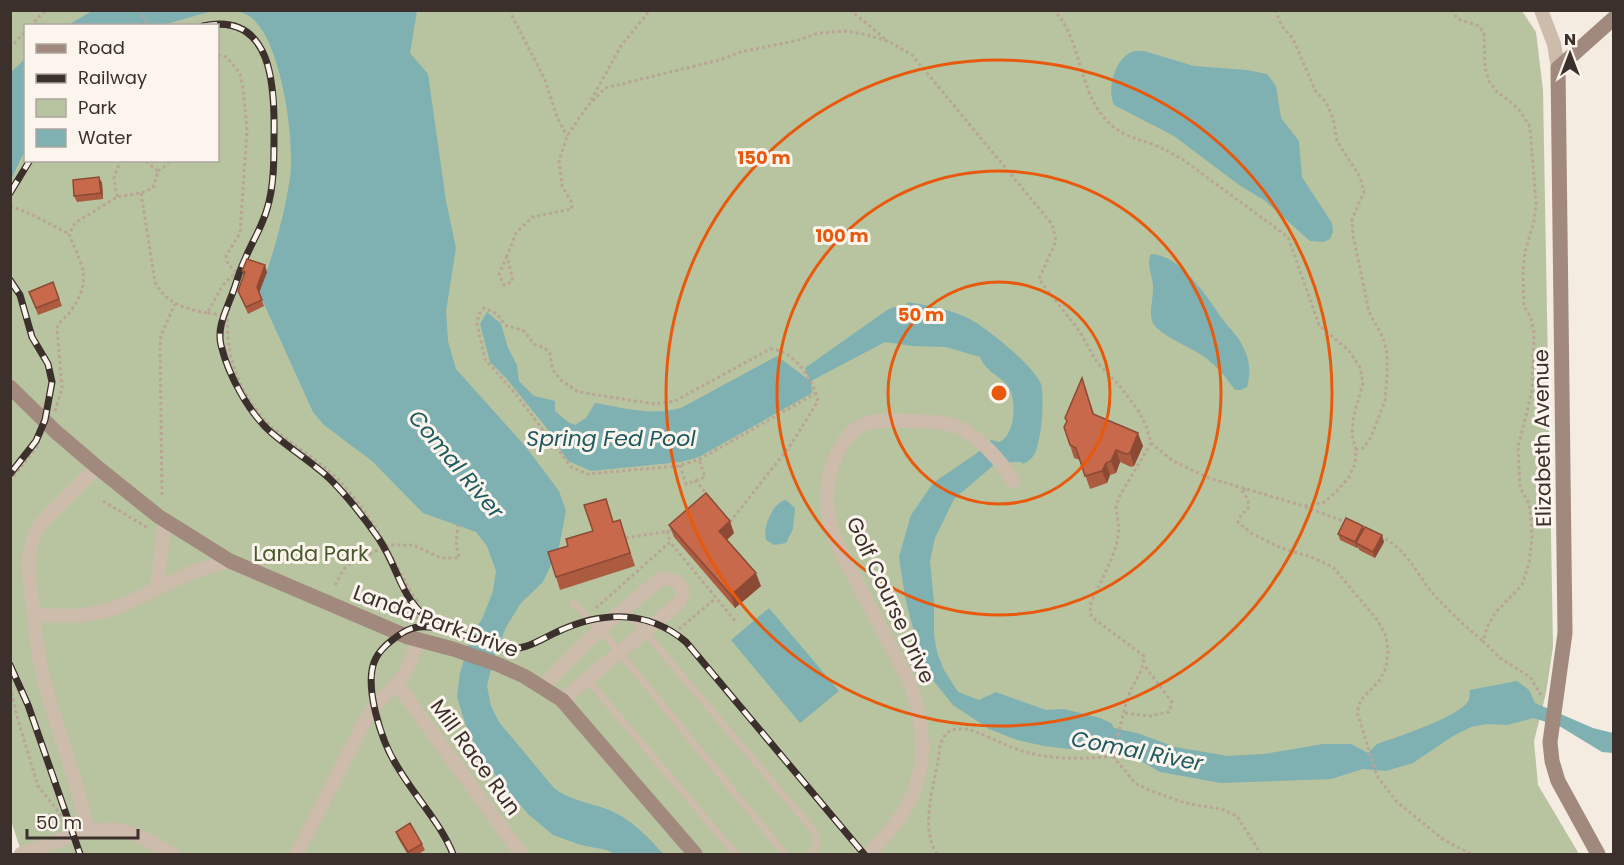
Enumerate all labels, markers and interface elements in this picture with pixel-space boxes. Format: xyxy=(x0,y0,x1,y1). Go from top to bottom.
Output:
legend xyxy=(24,24,219,162)
north arrow xyxy=(1540,24,1600,84)
text: N xyxy=(1564,28,1576,51)
text: Road xyxy=(78,35,125,60)
text: Railway xyxy=(78,65,147,90)
text: Park xyxy=(78,95,117,120)
text: Water xyxy=(78,125,132,150)
text: 150 m xyxy=(737,145,791,170)
text: 100 m xyxy=(815,223,869,248)
text: 50 m xyxy=(898,302,944,327)
street label: Elizabeth Avenue xyxy=(1526,349,1558,527)
centre of rings xyxy=(989,383,1009,403)
water label: Comal River xyxy=(401,403,511,526)
water label: Spring Fed Pool xyxy=(526,423,696,454)
street label: Golf Course Drive xyxy=(840,512,942,688)
park label: Landa Park xyxy=(253,539,369,568)
street label: Landa Park Drive xyxy=(349,578,523,664)
street label: Mill Race Run xyxy=(424,693,528,821)
water label: Comal River xyxy=(1068,723,1206,779)
scale bar xyxy=(27,802,138,840)
text: 50 m xyxy=(36,810,82,835)

